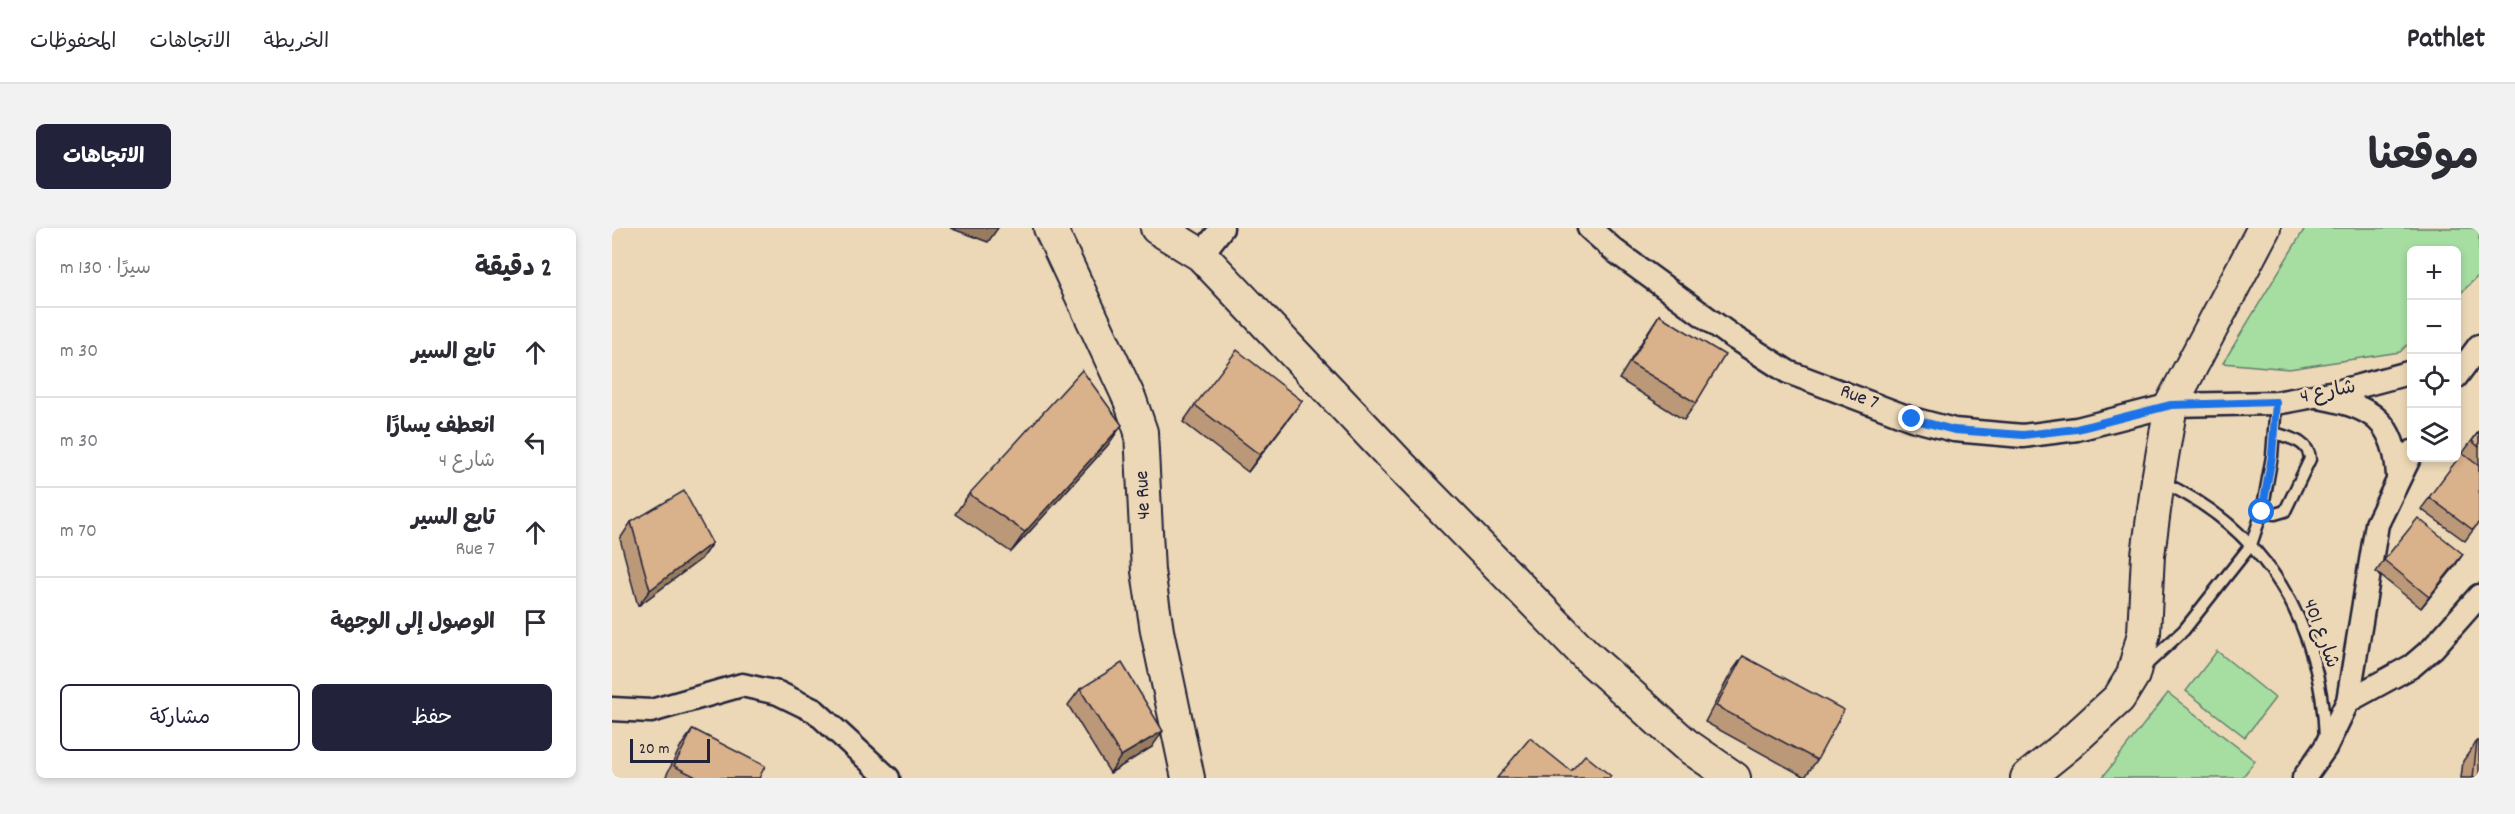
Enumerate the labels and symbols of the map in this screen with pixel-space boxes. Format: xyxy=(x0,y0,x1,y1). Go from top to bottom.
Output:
street label: شارع 4 xyxy=(2298,374,2358,412)
street label: Rue 7 xyxy=(1836,378,1882,418)
route end xyxy=(1898,405,1924,431)
street label: 4e Rue xyxy=(1129,470,1159,520)
route start xyxy=(2248,498,2274,524)
street label: شارع 401 xyxy=(2295,596,2345,672)
scale bar xyxy=(630,736,710,764)

